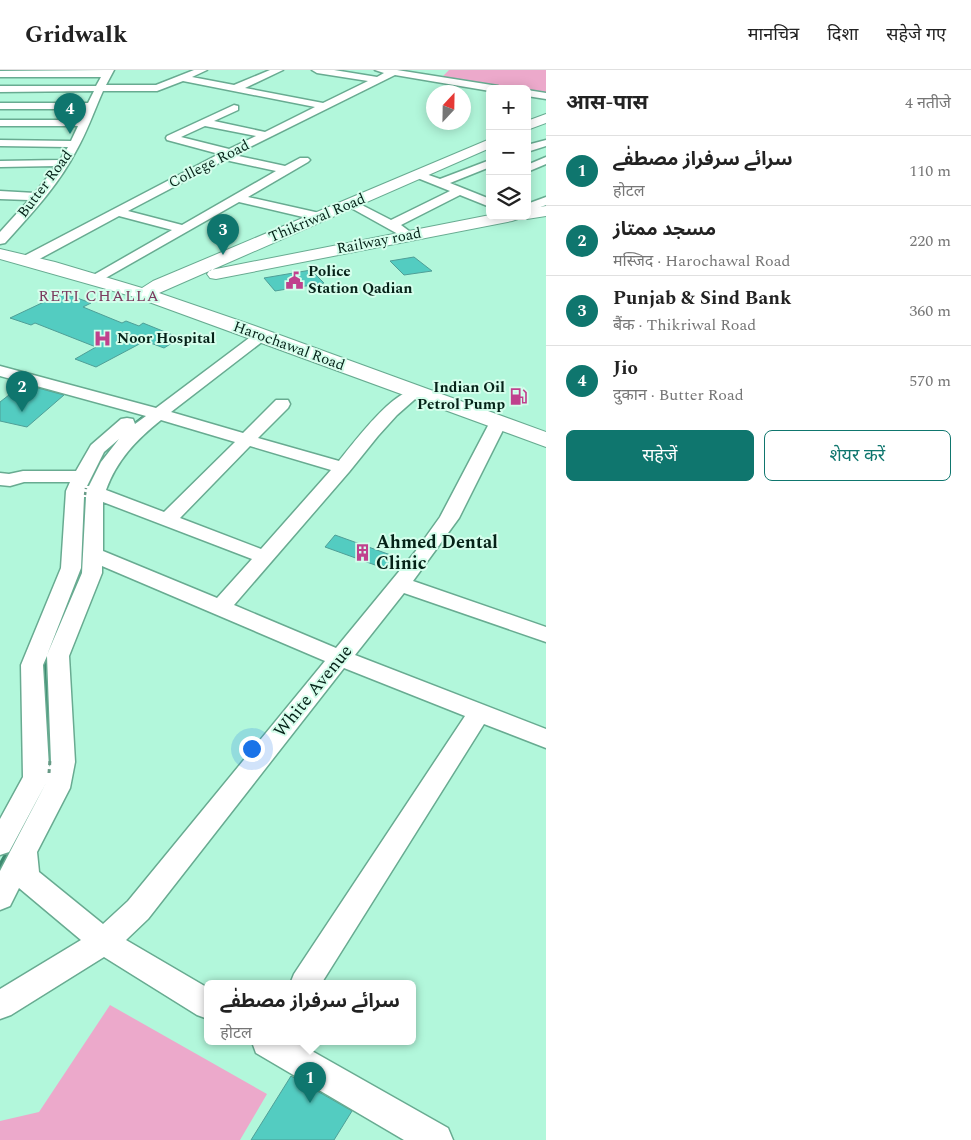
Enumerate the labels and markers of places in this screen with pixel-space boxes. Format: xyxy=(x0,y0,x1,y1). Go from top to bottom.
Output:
pin: 4 xyxy=(54,93,86,134)
pin: 3 xyxy=(207,214,239,255)
place label: Police Station Qadian xyxy=(308,260,412,300)
public building icon: Police Station Qadian xyxy=(284,270,304,290)
place label: Noor Hospital xyxy=(117,327,216,350)
hospital icon: Noor Hospital xyxy=(93,328,113,348)
pin: 2 xyxy=(6,371,38,412)
place label: Indian Oil Petrol Pump xyxy=(417,376,505,416)
fuel station icon: Indian Oil Petrol Pump xyxy=(509,386,529,406)
place label: Ahmed Dental Clinic xyxy=(376,529,498,577)
building icon: Ahmed Dental Clinic xyxy=(352,542,372,562)
pin: 1 xyxy=(294,1062,326,1103)

